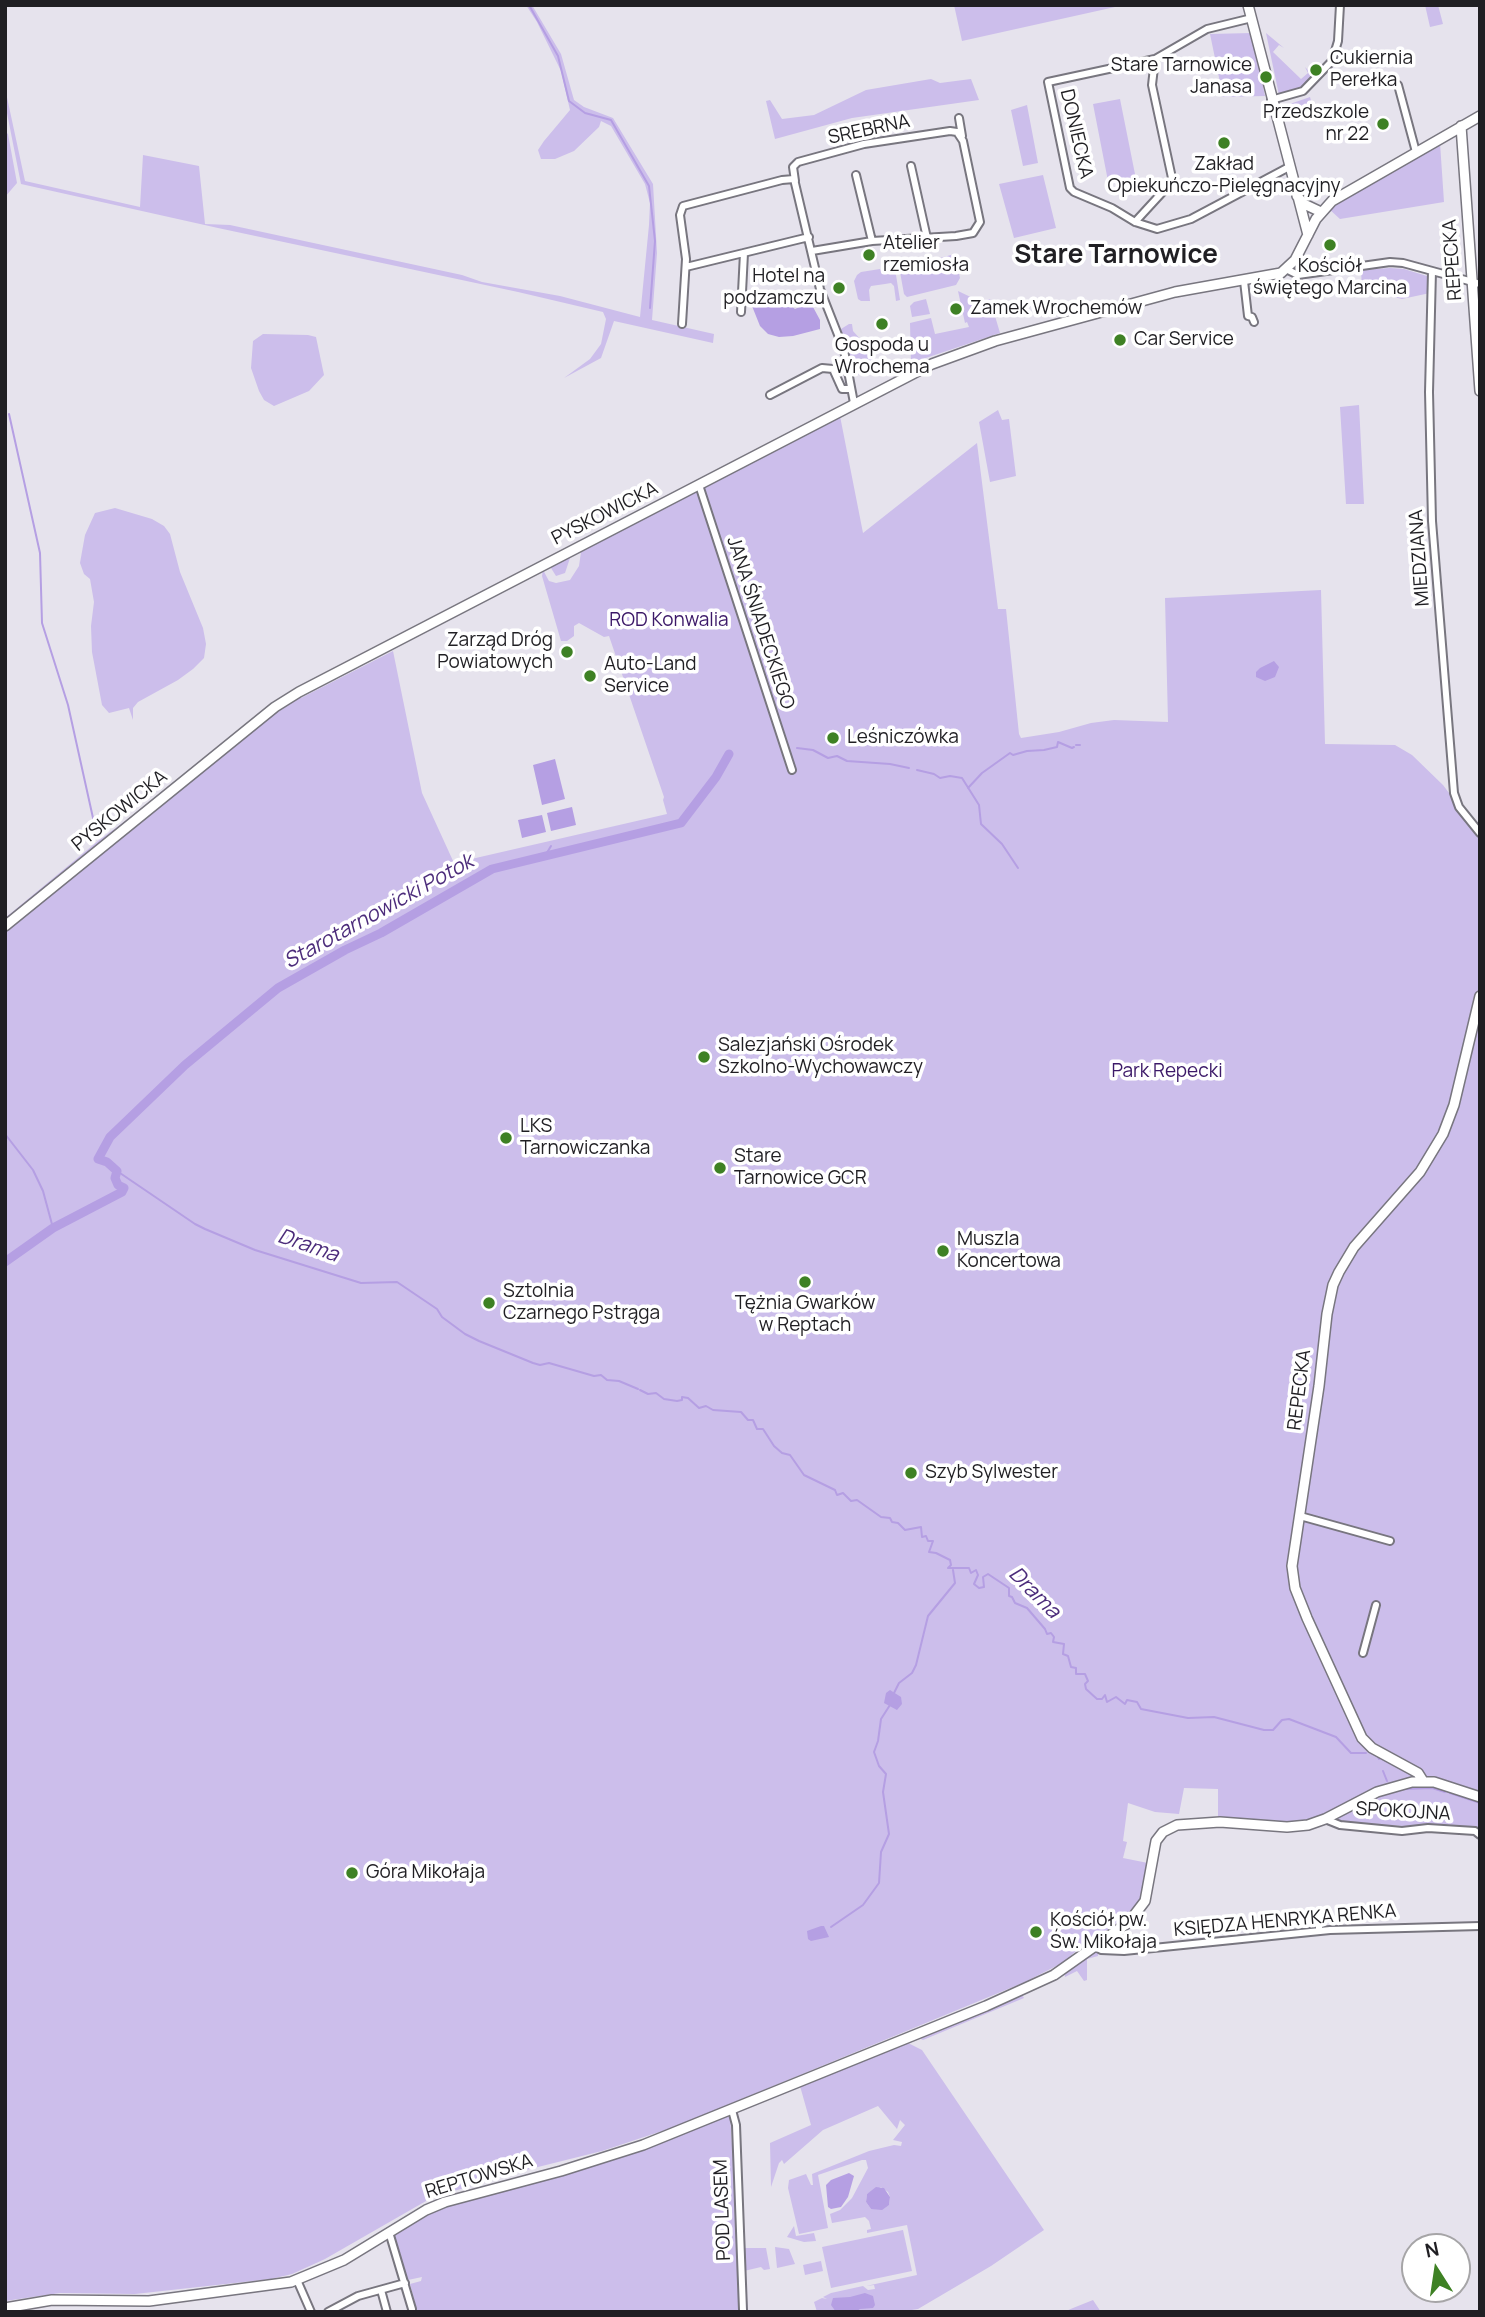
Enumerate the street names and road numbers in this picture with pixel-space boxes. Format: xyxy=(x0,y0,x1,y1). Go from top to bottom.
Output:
street label: DONIECKA xyxy=(1055,87,1097,181)
street label: SREBRNA xyxy=(826,110,912,150)
street label: REPECKA xyxy=(1439,219,1467,301)
street label: PYSKOWICKA xyxy=(548,477,662,551)
street label: MIEDZIANA xyxy=(1405,509,1435,607)
street label: JANA ŚNIADECKIEGO xyxy=(721,534,799,712)
street label: PYSKOWICKA xyxy=(68,766,172,856)
street label: REPECKA xyxy=(1284,1348,1316,1432)
street label: SPOKOJNA xyxy=(1355,1798,1451,1826)
street label: KSIĘDZA HENRYKA RENKA xyxy=(1173,1900,1397,1942)
street label: REPTOWSKA xyxy=(422,2150,536,2204)
street label: POD LASEM xyxy=(710,2159,736,2261)

